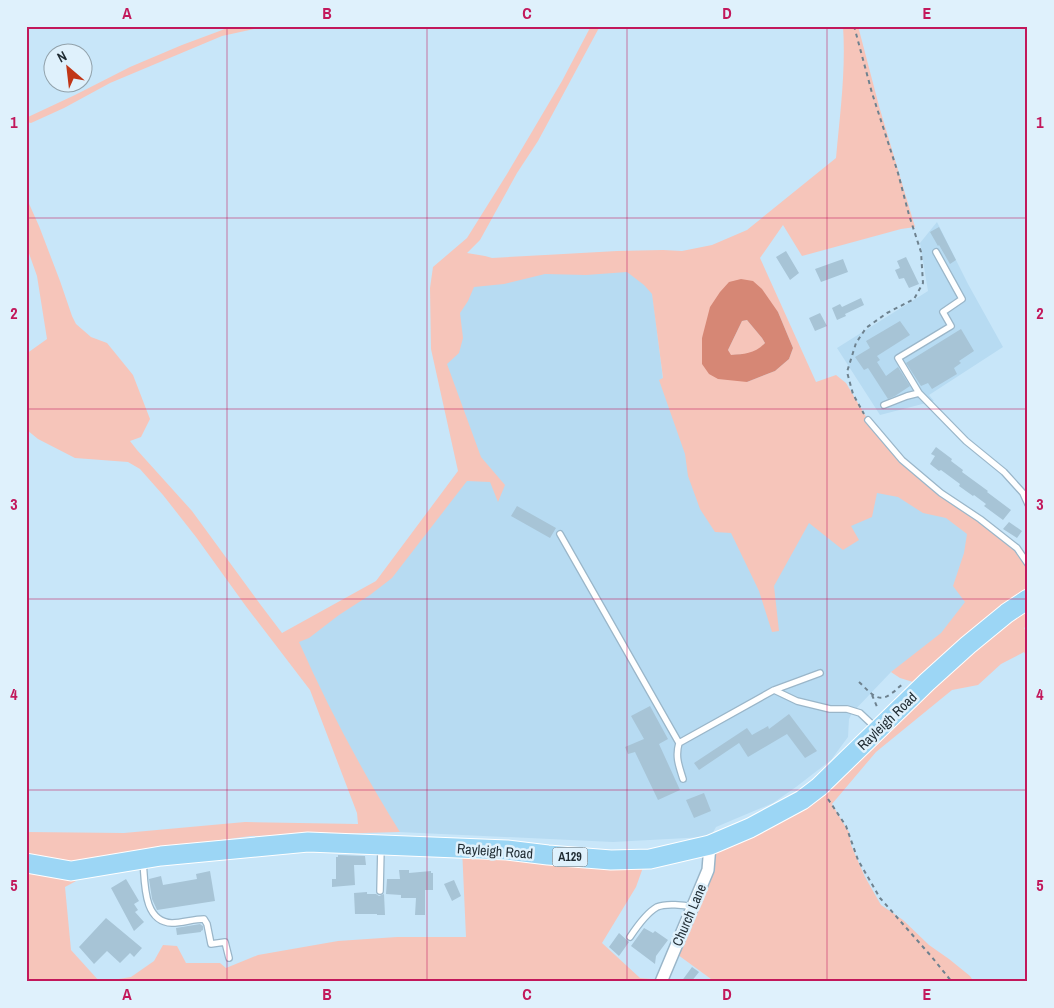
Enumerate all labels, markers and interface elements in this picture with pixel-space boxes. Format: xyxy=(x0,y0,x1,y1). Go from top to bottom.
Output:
text: A xyxy=(122,2,132,24)
text: B xyxy=(322,2,332,24)
text: C xyxy=(522,2,532,24)
text: D xyxy=(722,2,732,24)
text: E xyxy=(923,2,932,24)
north arrow xyxy=(42,42,92,92)
text: N xyxy=(54,47,70,66)
text: 1 xyxy=(10,111,18,133)
text: 1 xyxy=(1036,111,1044,133)
text: 2 xyxy=(10,302,18,324)
text: 2 xyxy=(1036,302,1044,324)
text: 3 xyxy=(10,493,18,515)
text: 3 xyxy=(1036,493,1044,515)
text: 4 xyxy=(10,683,18,705)
text: 4 xyxy=(1036,683,1044,705)
street label: Rayleigh Road xyxy=(853,688,921,754)
street label: Rayleigh Road xyxy=(456,839,534,863)
road number: A129 xyxy=(552,848,588,866)
text: 5 xyxy=(10,874,18,896)
text: 5 xyxy=(1036,874,1044,896)
street label: Church Lane xyxy=(668,881,710,949)
text: A xyxy=(122,983,132,1005)
text: B xyxy=(322,983,332,1005)
text: C xyxy=(522,983,532,1005)
text: D xyxy=(722,983,732,1005)
text: E xyxy=(923,983,932,1005)

